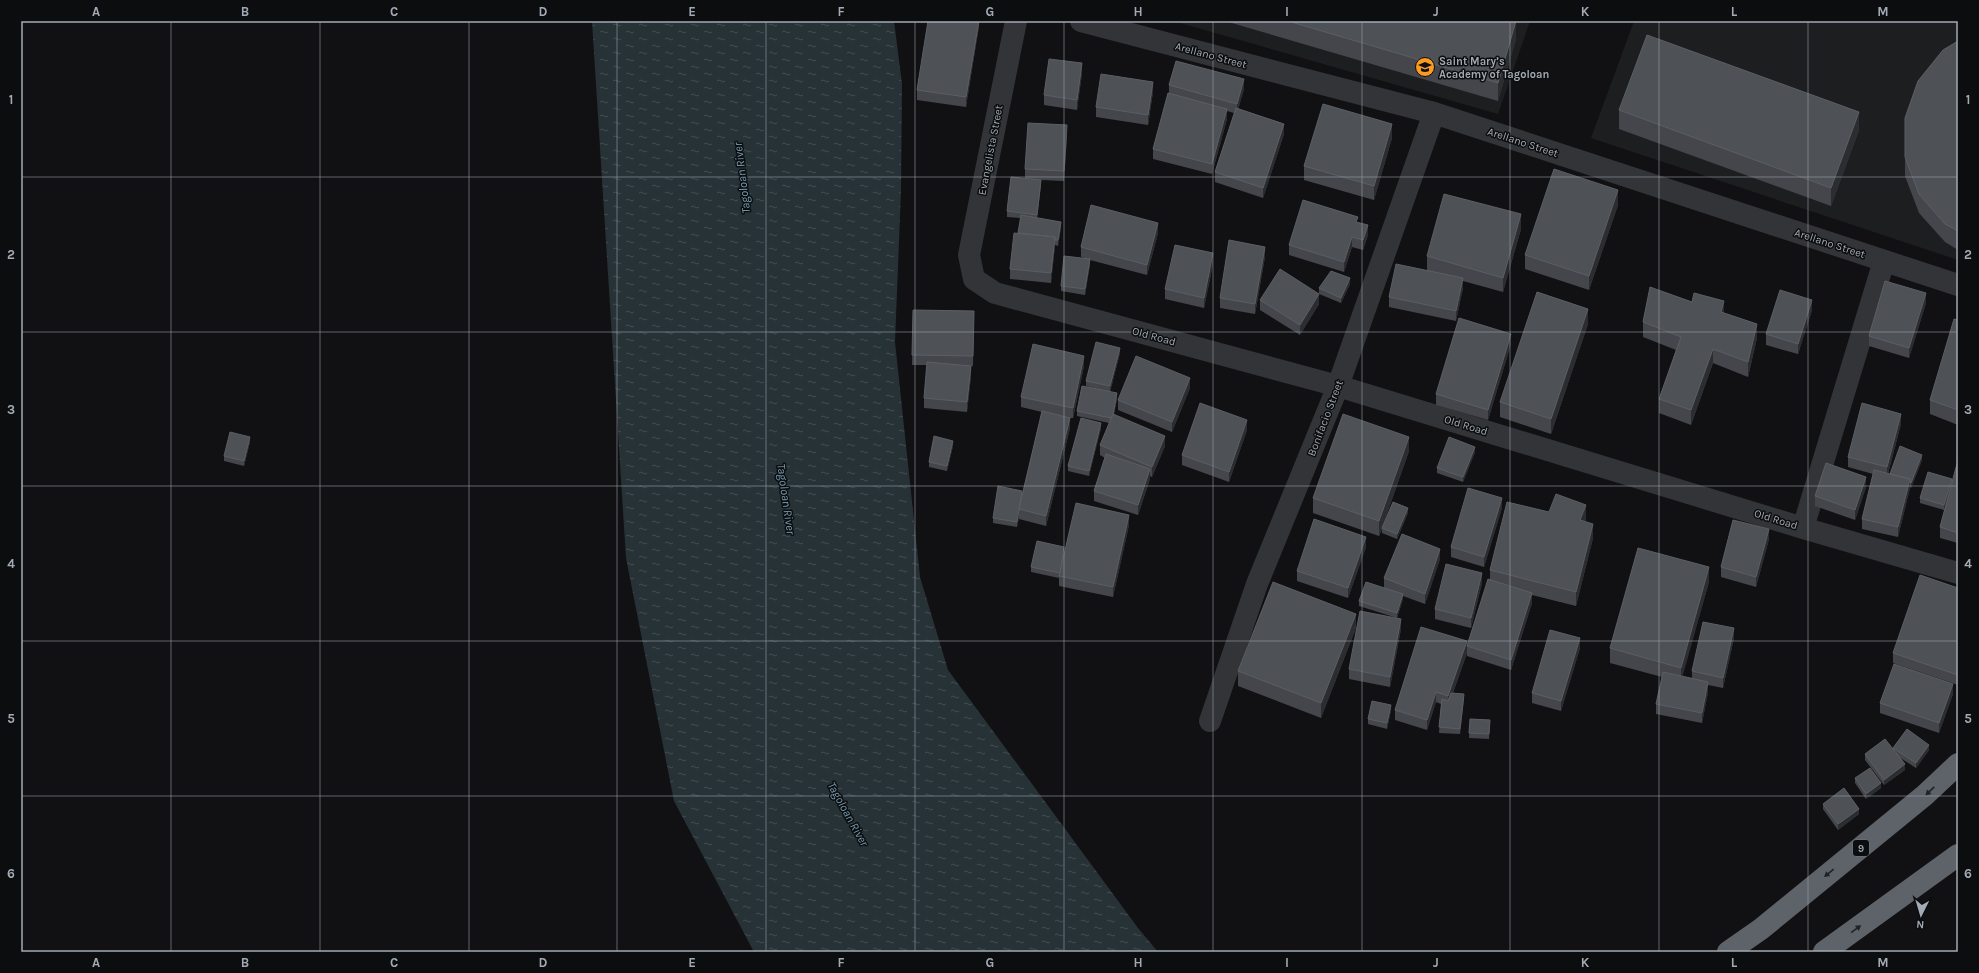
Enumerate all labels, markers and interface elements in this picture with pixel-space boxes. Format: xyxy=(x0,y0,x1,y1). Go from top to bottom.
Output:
text: A xyxy=(92,4,100,19)
text: B xyxy=(241,4,249,19)
text: C xyxy=(390,4,398,19)
text: D xyxy=(539,4,548,19)
text: E xyxy=(688,4,696,19)
text: F xyxy=(837,4,845,19)
text: G xyxy=(986,4,994,19)
text: H xyxy=(1133,4,1143,19)
text: I xyxy=(1285,4,1289,19)
text: J xyxy=(1433,4,1439,19)
text: K xyxy=(1581,4,1590,19)
text: L xyxy=(1731,4,1738,19)
text: M xyxy=(1877,4,1889,19)
street label: Arellano Street xyxy=(1174,40,1248,71)
place label: Saint Mary’s Academy of Tagoloan xyxy=(1439,55,1549,81)
school or university icon: Saint Mary’s Academy of Tagoloan xyxy=(1414,56,1436,78)
text: 1 xyxy=(9,92,13,107)
text: 1 xyxy=(1966,92,1970,107)
street label: Evangelista Street xyxy=(975,104,1006,196)
street label: Arellano Street xyxy=(1486,125,1560,160)
water label: Tagoloan River xyxy=(731,141,753,214)
street label: Arellano Street xyxy=(1793,226,1867,261)
text: 2 xyxy=(7,247,15,262)
text: 2 xyxy=(1964,247,1972,262)
street label: Old Road xyxy=(1131,324,1177,349)
street label: Bonifacio Street xyxy=(1305,378,1346,458)
text: 3 xyxy=(7,402,15,417)
text: 3 xyxy=(1964,402,1972,417)
street label: Old Road xyxy=(1443,413,1489,438)
water label: Tagoloan River xyxy=(774,463,798,536)
street label: Old Road xyxy=(1753,507,1799,532)
text: 4 xyxy=(7,556,15,571)
text: 4 xyxy=(1964,556,1972,571)
text: 5 xyxy=(7,711,15,726)
text: 5 xyxy=(1964,711,1972,726)
water label: Tagoloan River xyxy=(825,779,872,849)
one-way arrow xyxy=(1925,786,1935,796)
road number: 9 xyxy=(1853,840,1869,856)
text: 6 xyxy=(7,866,15,881)
text: 6 xyxy=(1964,866,1972,881)
one-way arrow xyxy=(1824,869,1835,878)
north arrow xyxy=(1901,895,1941,935)
text: N xyxy=(1916,918,1925,931)
one-way arrow xyxy=(1851,925,1861,933)
text: A xyxy=(92,955,100,970)
text: B xyxy=(241,955,249,970)
text: C xyxy=(390,955,398,970)
text: D xyxy=(539,955,548,970)
text: E xyxy=(688,955,696,970)
text: F xyxy=(837,955,845,970)
text: G xyxy=(986,955,994,970)
text: H xyxy=(1133,955,1143,970)
text: I xyxy=(1285,955,1289,970)
text: J xyxy=(1433,955,1439,970)
text: K xyxy=(1581,955,1590,970)
text: L xyxy=(1731,955,1738,970)
text: M xyxy=(1877,955,1889,970)

